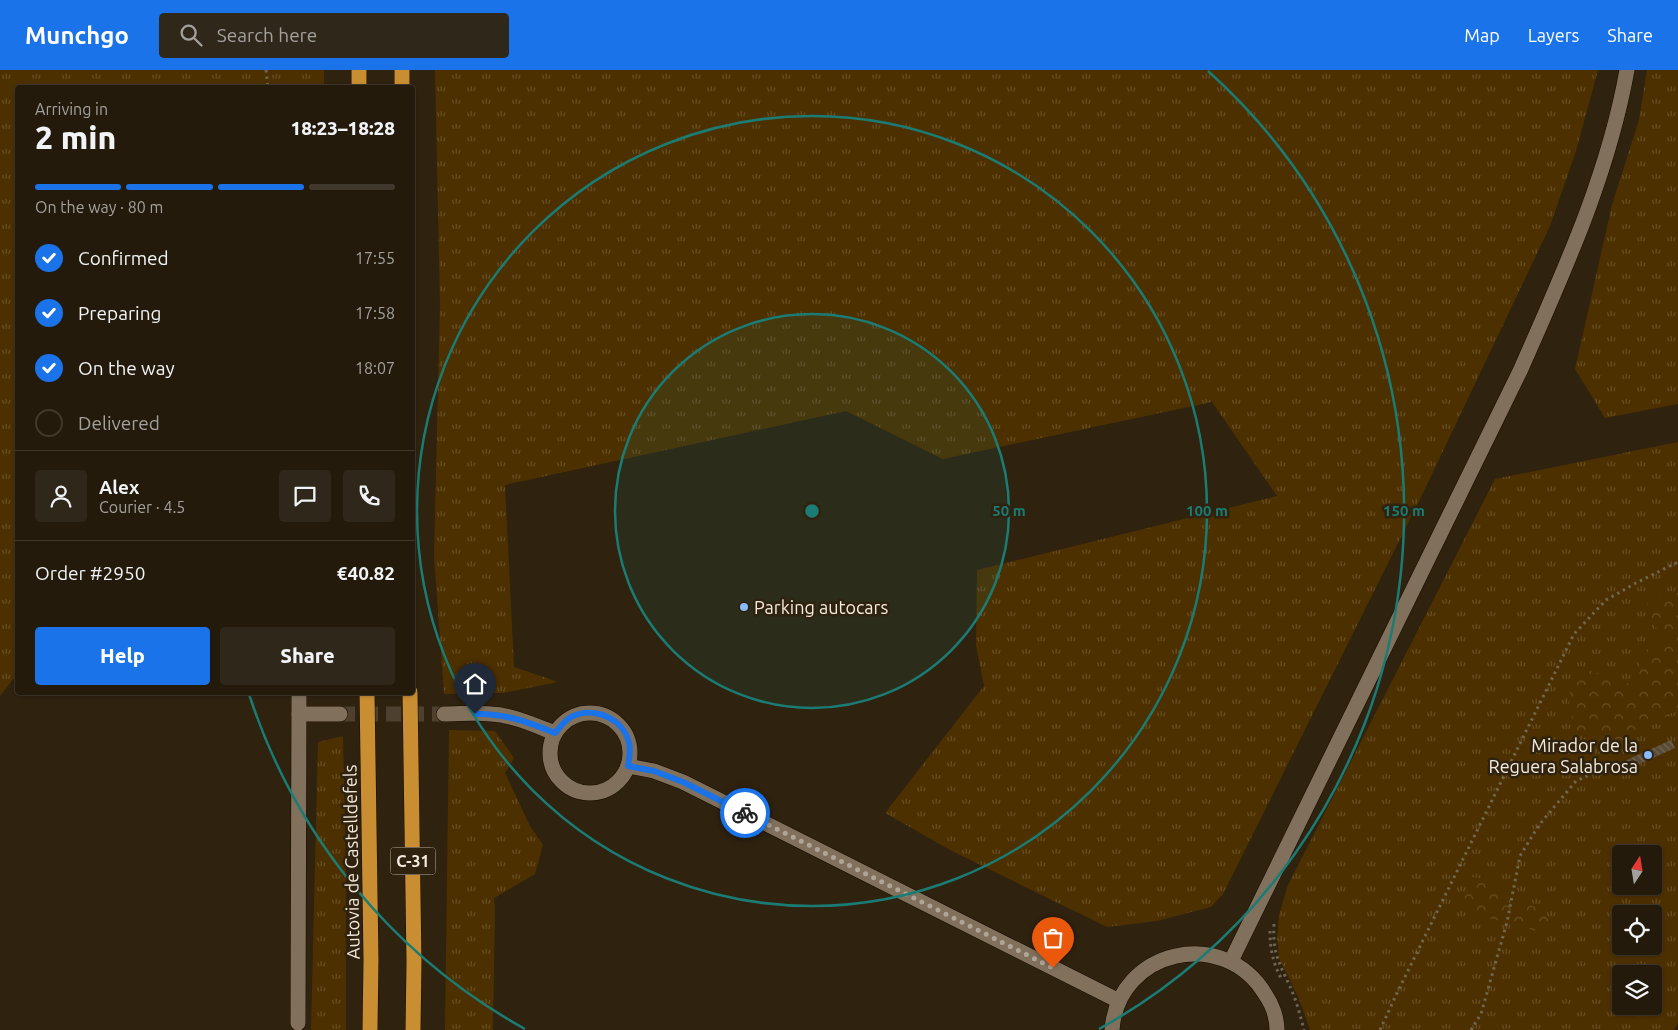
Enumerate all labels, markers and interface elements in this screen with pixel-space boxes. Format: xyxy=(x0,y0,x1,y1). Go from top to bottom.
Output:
search box xyxy=(159,13,509,58)
icon: search xyxy=(177,21,205,49)
text: Munchgo xyxy=(25,22,129,49)
text: Search here xyxy=(217,24,317,46)
text: Map xyxy=(1464,25,1500,45)
text: Layers xyxy=(1528,25,1579,45)
text: Share xyxy=(1607,25,1653,45)
text: Arriving in xyxy=(35,100,108,118)
text: 18:23–18:28 xyxy=(290,117,395,139)
text: 2 min xyxy=(35,119,116,155)
text: On the way · 80 m xyxy=(35,198,163,216)
icon: check xyxy=(35,244,63,272)
text: Confirmed xyxy=(78,247,169,269)
text: 17:55 xyxy=(355,249,395,267)
icon: check xyxy=(35,299,63,327)
text: Preparing xyxy=(78,302,162,324)
text: 17:58 xyxy=(355,304,395,322)
icon: check xyxy=(35,354,63,382)
text: On the way xyxy=(78,357,175,379)
text: 18:07 xyxy=(355,359,395,377)
text: Delivered xyxy=(78,412,160,434)
button: person xyxy=(35,470,87,522)
button: chat xyxy=(279,470,331,522)
button: phone xyxy=(343,470,395,522)
text: Alex xyxy=(99,476,139,498)
text: Courier · 4.5 xyxy=(99,498,185,516)
centre of rings xyxy=(803,502,821,520)
text: 50 m xyxy=(992,502,1026,519)
text: 100 m xyxy=(1186,502,1228,519)
text: 150 m xyxy=(1383,502,1425,519)
text: Order #2950 xyxy=(35,562,145,584)
text: €40.82 xyxy=(337,562,395,584)
place label: Parking autocars xyxy=(754,597,888,617)
marker: Parking autocars xyxy=(738,601,750,613)
button: Help xyxy=(35,627,210,685)
button: Share xyxy=(220,627,395,685)
pin xyxy=(454,663,496,714)
icon: home xyxy=(461,670,489,698)
place label: Mirador de la Reguera Salabrosa xyxy=(1489,735,1638,776)
marker: Mirador de la Reguera Salabrosa xyxy=(1642,749,1654,761)
street label: Autovia de Castelldefels xyxy=(339,764,363,960)
courier xyxy=(720,788,770,838)
icon: bike xyxy=(731,799,759,827)
north arrow xyxy=(1612,845,1662,895)
map controls xyxy=(1612,845,1662,1015)
road number: C-31 xyxy=(390,848,436,874)
button: locate xyxy=(1612,905,1662,955)
pin xyxy=(1032,917,1074,968)
icon: bag xyxy=(1039,924,1067,952)
button: layers xyxy=(1612,965,1662,1015)

